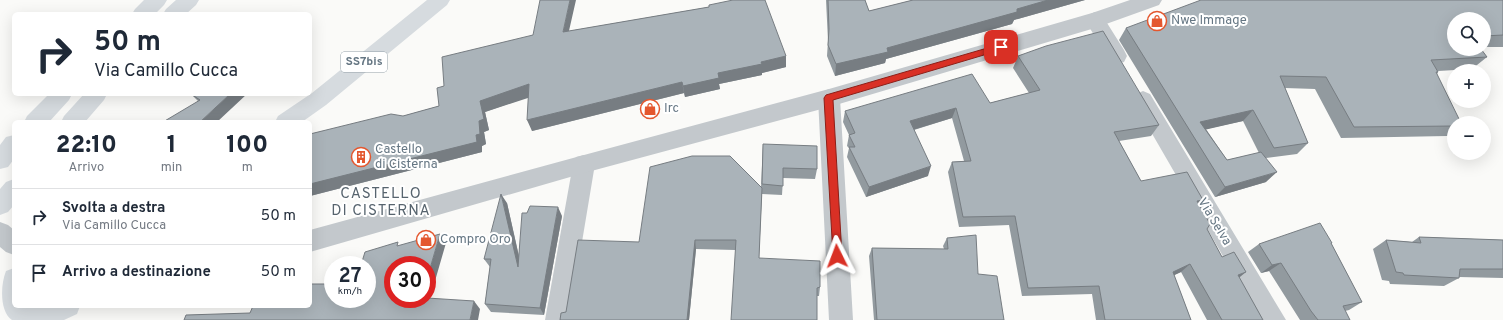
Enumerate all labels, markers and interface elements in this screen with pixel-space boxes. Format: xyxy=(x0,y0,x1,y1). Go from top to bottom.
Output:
shop icon: Nwe Immage xyxy=(1146,10,1168,32)
map controls xyxy=(1447,12,1491,160)
button: search xyxy=(1447,12,1491,56)
place label: Nwe Immage xyxy=(1171,13,1247,29)
text: 50 m xyxy=(94,25,161,61)
icon: right xyxy=(28,28,80,80)
pin xyxy=(984,30,1018,64)
icon: arrive xyxy=(990,36,1012,58)
road number: SS7bis xyxy=(341,52,387,72)
text: Via Camillo Cucca xyxy=(94,60,238,83)
button: + xyxy=(1447,64,1491,108)
shop icon: Irc xyxy=(639,98,661,120)
place label: Irc xyxy=(664,101,679,117)
button: − xyxy=(1447,116,1491,160)
text: 22:10 xyxy=(56,131,117,161)
text: 1 xyxy=(167,131,177,161)
text: 100 xyxy=(226,131,268,161)
place label: Castello di Cisterna xyxy=(375,142,437,173)
building icon: Castello di Cisterna xyxy=(350,146,372,168)
text: Arrivo xyxy=(68,160,104,176)
text: min xyxy=(161,160,182,176)
text: m xyxy=(242,160,253,176)
district label: CASTELLO DI CISTERNA xyxy=(331,185,431,221)
street label: Via Selva xyxy=(1194,195,1234,249)
text: Svolta a destra xyxy=(62,199,165,218)
icon: right xyxy=(28,206,50,228)
text: 50 m xyxy=(261,207,296,226)
text: Via Camillo Cucca xyxy=(62,218,166,234)
shop icon: Compro Oro xyxy=(415,229,437,251)
place label: Compro Oro xyxy=(440,232,511,248)
position arrow xyxy=(816,235,858,277)
speed limit sign: 30 xyxy=(384,256,436,308)
icon: arrive xyxy=(28,262,50,284)
text: Arrivo a destinazione xyxy=(62,263,211,282)
text: 50 m xyxy=(261,263,296,282)
text: 27 xyxy=(339,264,361,290)
text: km/h xyxy=(338,285,362,298)

